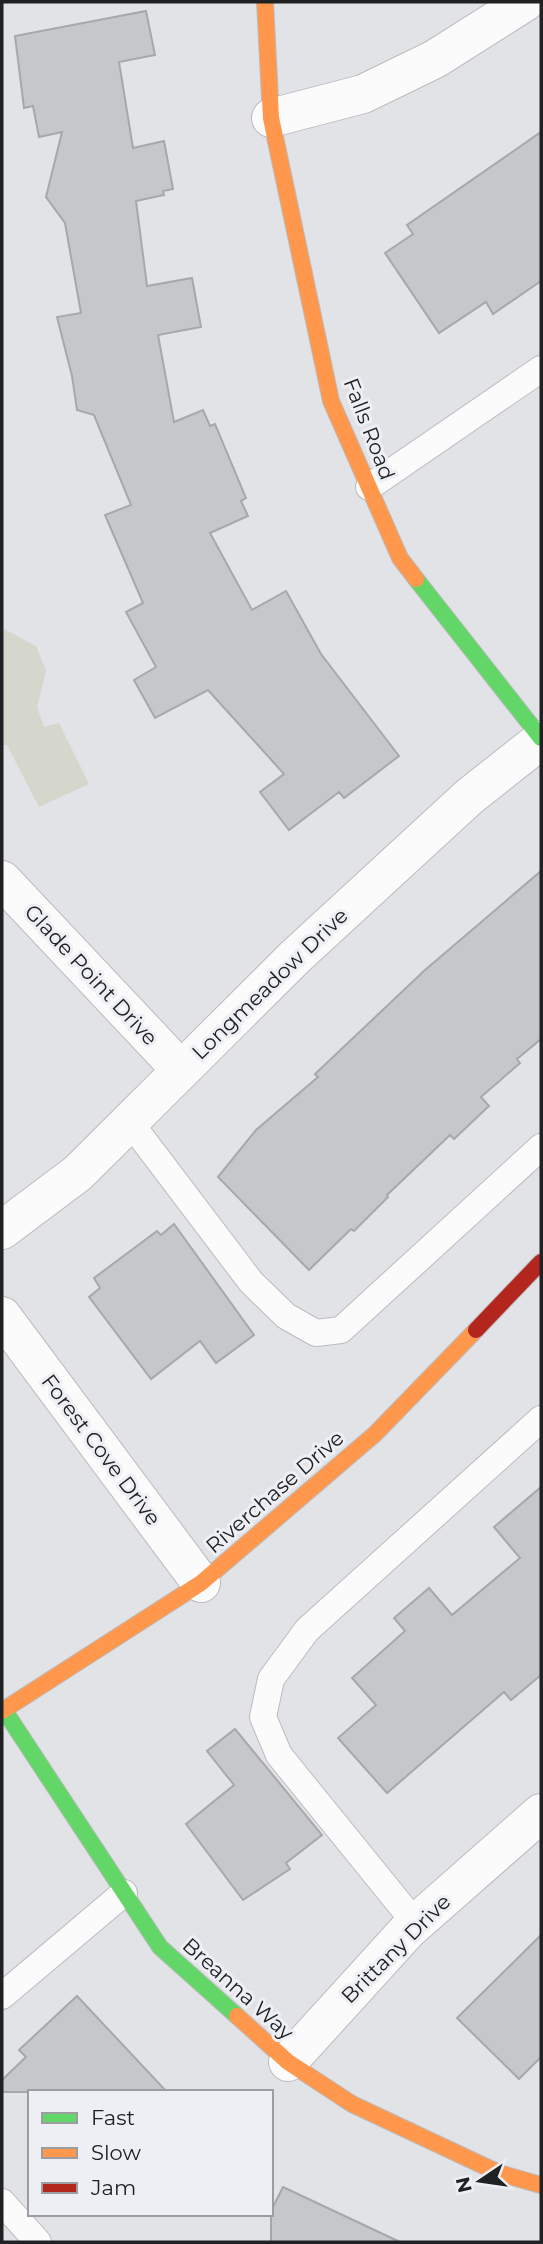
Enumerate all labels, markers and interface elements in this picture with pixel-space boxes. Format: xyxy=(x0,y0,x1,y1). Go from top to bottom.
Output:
street label: Falls Road xyxy=(339,374,400,483)
street label: Glade Point Drive xyxy=(20,899,163,1050)
street label: Longmeadow Drive xyxy=(186,903,353,1065)
street label: Forest Cove Drive xyxy=(36,1369,166,1530)
street label: Riverchase Drive xyxy=(201,1425,349,1558)
street label: Brittany Drive xyxy=(336,1889,455,2008)
street label: Breanna Way xyxy=(178,1932,299,2045)
legend xyxy=(28,2090,273,2216)
text: Fast xyxy=(91,2105,135,2130)
text: Slow xyxy=(91,2140,141,2165)
north arrow xyxy=(445,2146,515,2216)
text: Jam xyxy=(90,2175,136,2200)
text: N xyxy=(451,2175,477,2195)

